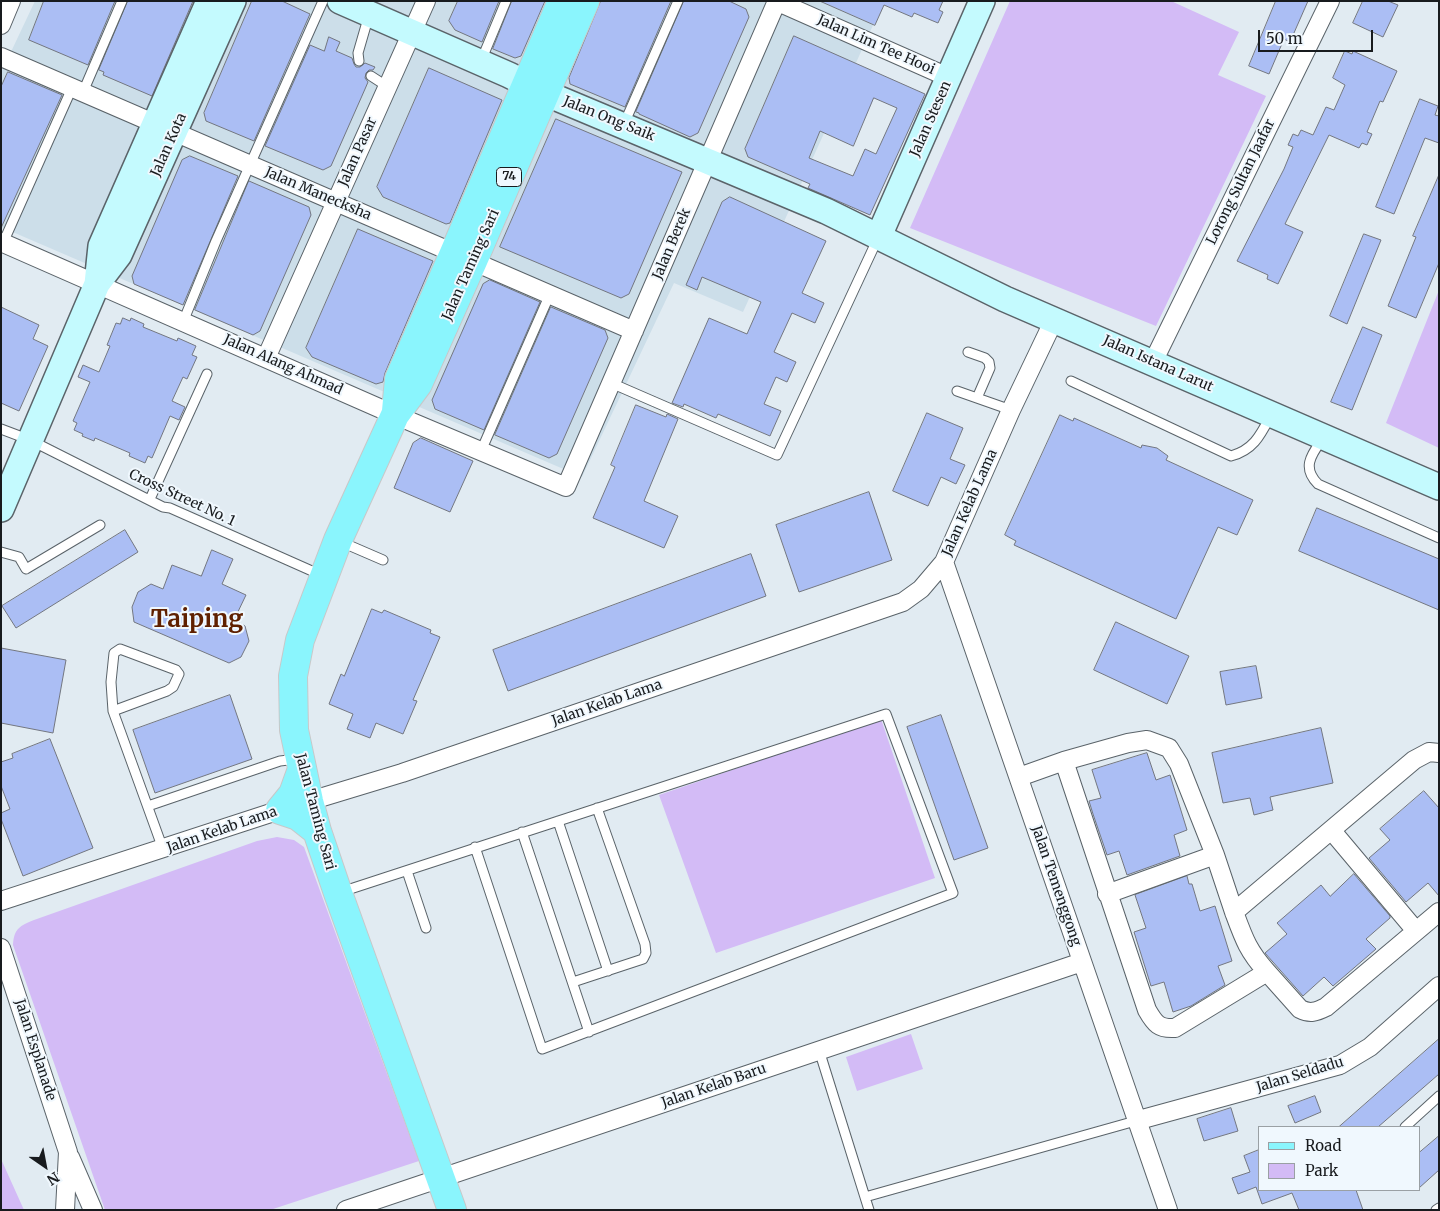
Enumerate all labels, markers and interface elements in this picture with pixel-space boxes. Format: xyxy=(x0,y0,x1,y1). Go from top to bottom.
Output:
street label: Jalan Lim Tee Hooi xyxy=(815,12,937,78)
scale bar xyxy=(1260,20,1375,52)
text: 50 m xyxy=(1266,29,1303,48)
street label: Jalan Stesen xyxy=(907,79,955,159)
street label: Jalan Ong Saik xyxy=(561,93,657,145)
street label: Jalan Kota xyxy=(148,111,190,179)
street label: Jalan Pasar xyxy=(335,115,381,189)
street label: Lorong Sultan Jaafar xyxy=(1203,116,1279,248)
street label: Jalan Manecksha xyxy=(262,164,374,224)
road number: 74 xyxy=(496,168,522,186)
street label: Jalan Berek xyxy=(649,206,695,282)
street label: Jalan Taming Sari xyxy=(439,207,503,323)
street label: Jalan Alang Ahmad xyxy=(221,331,345,399)
street label: Jalan Istana Larut xyxy=(1100,332,1216,396)
street label: Jalan Kelab Lama xyxy=(939,447,1001,559)
street label: Cross Street No. 1 xyxy=(126,466,238,530)
district label: Taiping xyxy=(151,606,243,634)
street label: Jalan Kelab Lama xyxy=(550,676,664,730)
street label: Jalan Taming Sari xyxy=(291,752,339,872)
street label: Jalan Kelab Lama xyxy=(165,803,279,857)
street label: Jalan Temenggong xyxy=(1027,824,1085,948)
street label: Jalan Esplanade xyxy=(11,997,59,1103)
street label: Jalan Seldadu xyxy=(1254,1054,1346,1096)
street label: Jalan Kelab Baru xyxy=(659,1060,769,1112)
legend xyxy=(1258,1126,1420,1191)
text: Road xyxy=(1305,1136,1341,1155)
north arrow xyxy=(20,1141,70,1191)
text: Park xyxy=(1305,1161,1338,1180)
text: N xyxy=(44,1168,63,1189)

